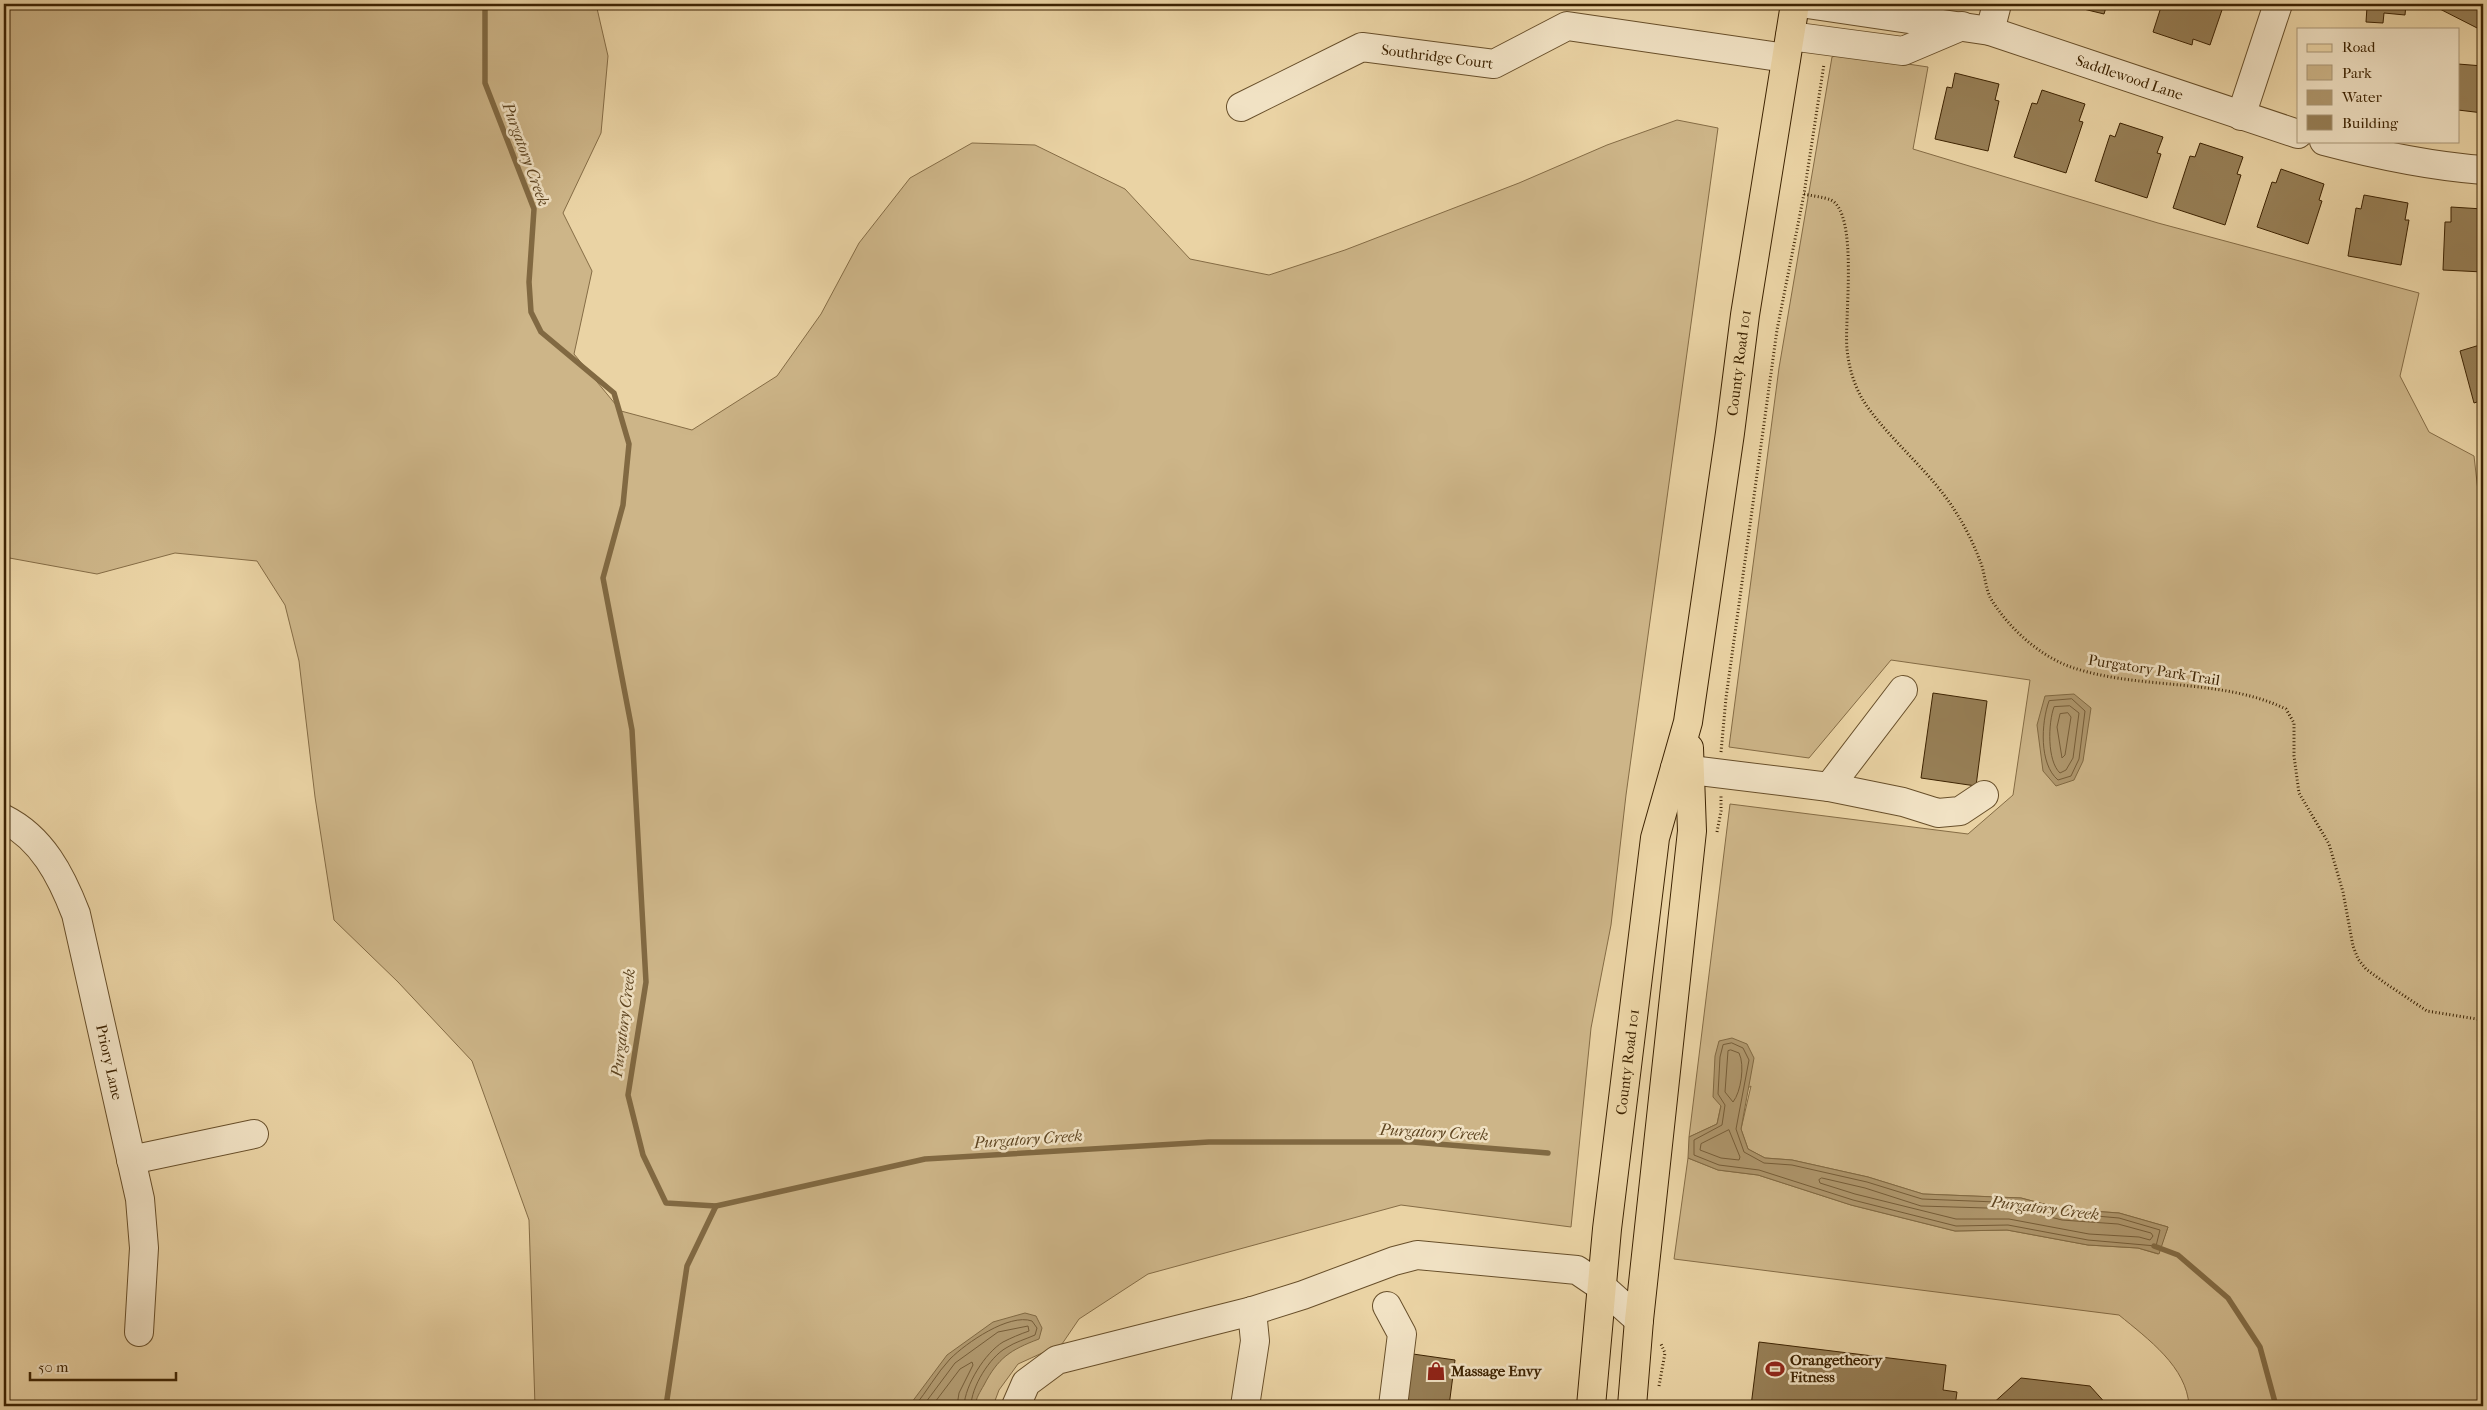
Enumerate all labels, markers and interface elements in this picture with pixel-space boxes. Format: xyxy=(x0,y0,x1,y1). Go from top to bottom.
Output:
legend xyxy=(2297,28,2460,142)
text: Road xyxy=(2342,38,2376,56)
street label: Southridge Court xyxy=(1380,41,1495,73)
street label: Saddlewood Lane xyxy=(2073,51,2186,104)
text: Park xyxy=(2342,64,2372,82)
text: Water xyxy=(2341,88,2382,106)
water label: Purgatory Creek xyxy=(498,99,554,208)
text: Building xyxy=(2342,114,2399,132)
street label: County Road 101 xyxy=(1723,309,1755,417)
street label: Purgatory Park Trail xyxy=(2087,651,2221,689)
water label: Purgatory Creek xyxy=(607,968,639,1079)
street label: County Road 101 xyxy=(1612,1008,1643,1116)
street label: Priory Lane xyxy=(92,1023,127,1102)
water label: Purgatory Creek xyxy=(1378,1120,1489,1144)
water label: Purgatory Creek xyxy=(972,1126,1083,1152)
water label: Purgatory Creek xyxy=(1989,1192,2100,1224)
scale bar xyxy=(30,1350,176,1382)
place label: Orangetheory Fitness xyxy=(1789,1351,1883,1386)
text: 50 m xyxy=(38,1358,69,1376)
sports icon: Orangetheory Fitness xyxy=(1764,1358,1786,1380)
shop icon: Massage Envy xyxy=(1425,1360,1447,1382)
place label: Massage Envy xyxy=(1450,1362,1542,1380)

